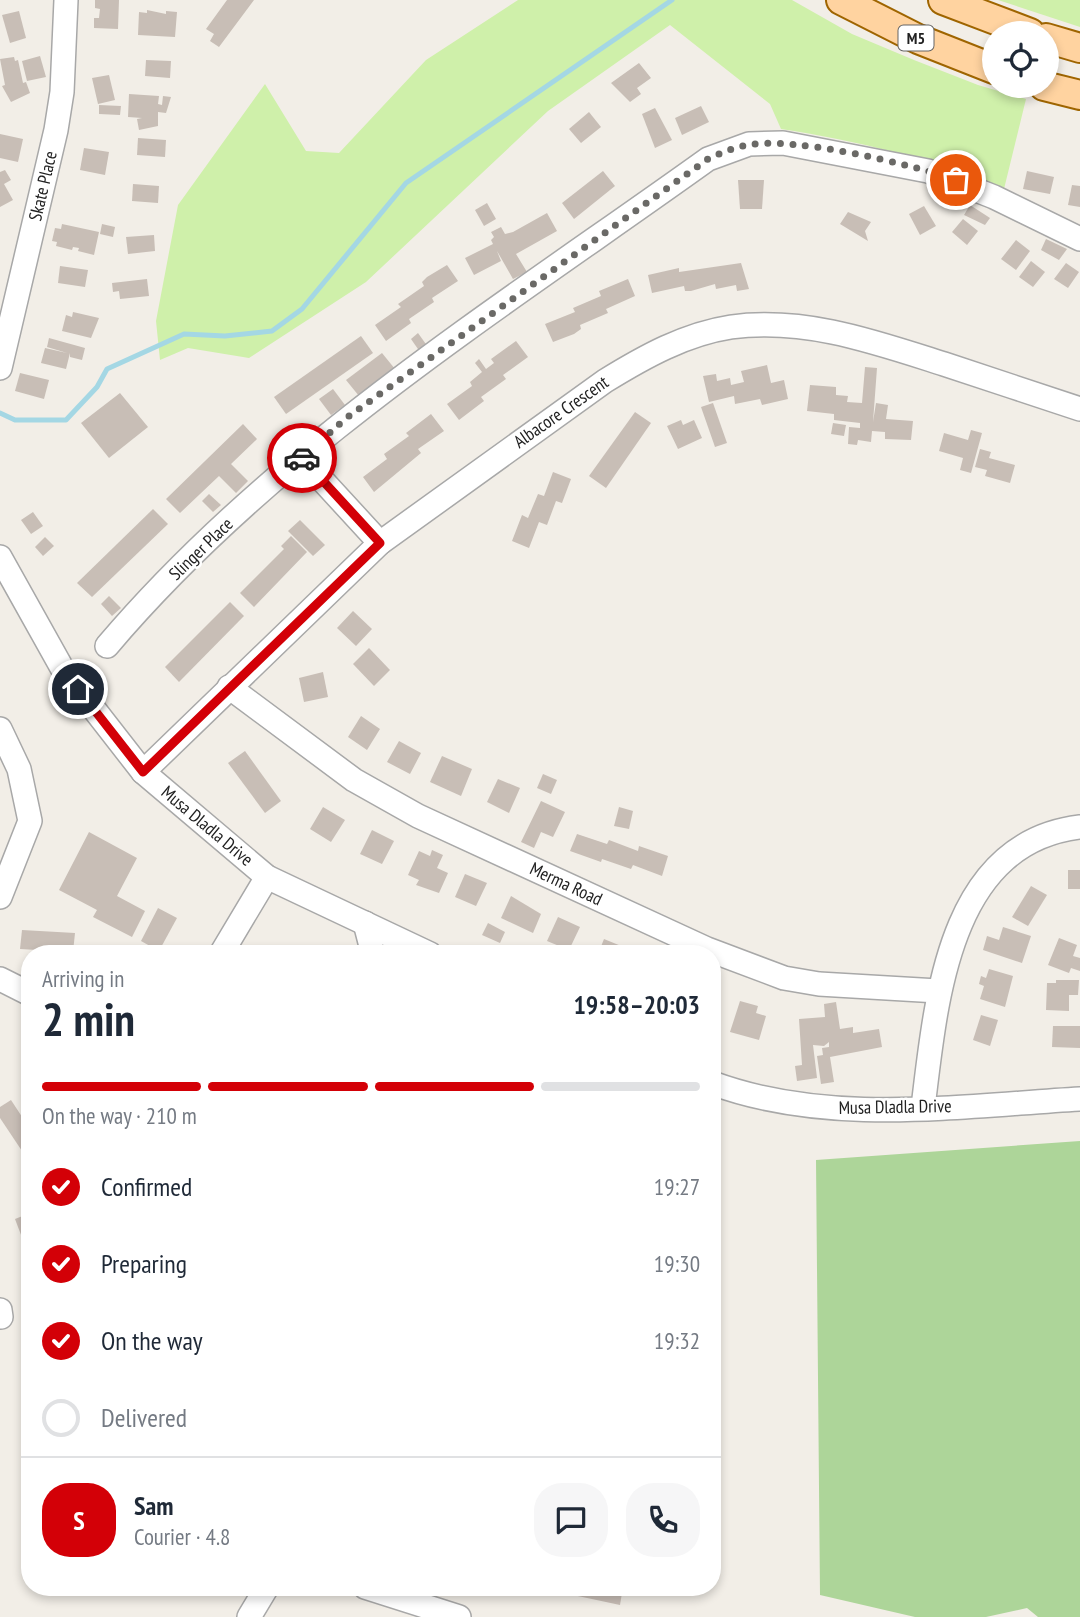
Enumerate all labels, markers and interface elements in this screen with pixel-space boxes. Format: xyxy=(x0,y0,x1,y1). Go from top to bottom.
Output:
map controls xyxy=(982,21,1059,98)
button: locate xyxy=(982,21,1059,98)
road number: M5 xyxy=(898,26,934,50)
street label: Skate Place xyxy=(23,149,62,223)
pin xyxy=(926,150,986,210)
icon: bag xyxy=(937,161,975,199)
street label: Albacore Crescent xyxy=(509,370,613,453)
courier xyxy=(267,423,337,493)
icon: car xyxy=(283,439,321,477)
street label: Slinger Place xyxy=(164,512,238,585)
pin xyxy=(48,659,108,719)
icon: home xyxy=(59,670,97,708)
street label: Musa Dladla Drive xyxy=(157,781,258,871)
street label: Merma Road xyxy=(526,857,606,910)
text: Arriving in xyxy=(42,964,124,993)
text: 19:58–20:03 xyxy=(573,988,700,1021)
text: 2 min xyxy=(42,989,135,1049)
street label: Musa Dladla Drive xyxy=(838,1094,952,1119)
text: On the way · 210 m xyxy=(42,1101,197,1130)
icon: check xyxy=(42,1168,80,1206)
text: Confirmed xyxy=(101,1170,192,1203)
text: 19:27 xyxy=(654,1172,700,1201)
icon: check xyxy=(42,1245,80,1283)
text: Preparing xyxy=(101,1247,187,1280)
text: 19:30 xyxy=(654,1249,700,1278)
icon: check xyxy=(42,1322,80,1360)
text: On the way xyxy=(101,1324,203,1357)
text: 19:32 xyxy=(654,1326,700,1355)
text: Delivered xyxy=(101,1401,187,1434)
button: chat xyxy=(534,1483,608,1557)
button: phone xyxy=(626,1483,700,1557)
text: Sam xyxy=(134,1489,173,1522)
text: S xyxy=(73,1504,85,1537)
text: Courier · 4.8 xyxy=(134,1522,230,1551)

